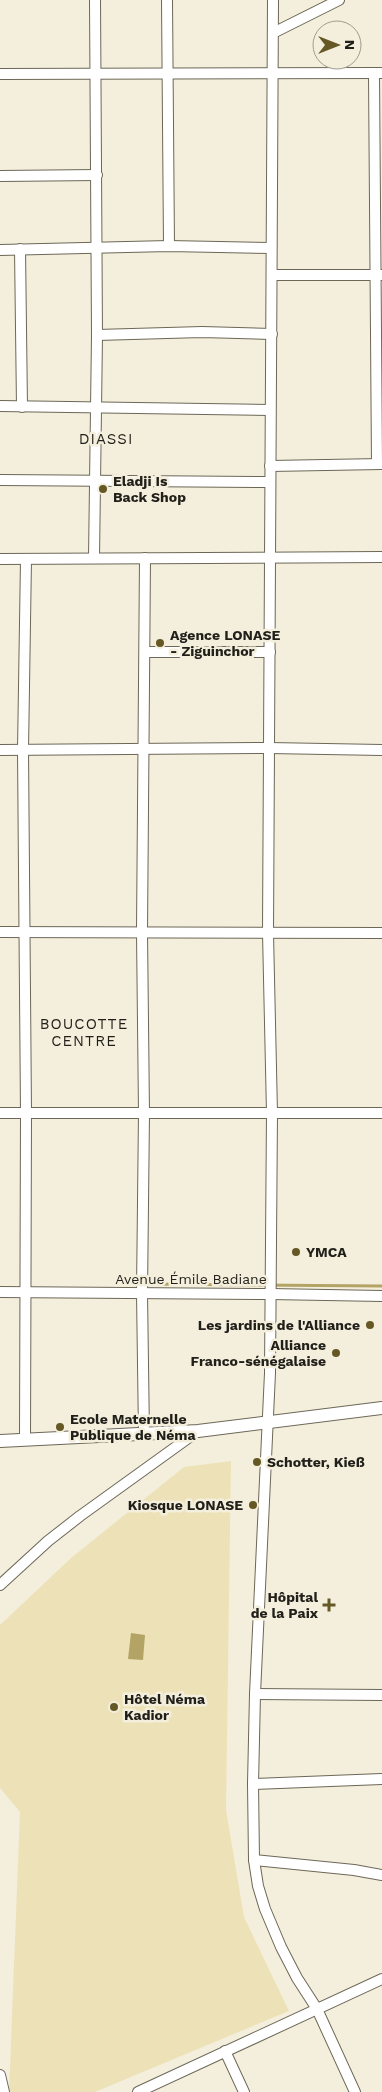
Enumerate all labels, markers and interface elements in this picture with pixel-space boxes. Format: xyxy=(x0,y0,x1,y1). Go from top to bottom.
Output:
north arrow xyxy=(312,20,362,70)
text: N xyxy=(342,40,358,50)
district label: DIASSI xyxy=(79,430,133,448)
place label: Eladji Is Back Shop xyxy=(113,473,186,505)
marker: Eladji Is Back Shop xyxy=(97,483,109,495)
place label: Agence LONASE - Ziguinchor xyxy=(170,627,280,659)
marker: Agence LONASE - Ziguinchor xyxy=(154,637,166,649)
district label: BOUCOTTE CENTRE xyxy=(40,1015,128,1050)
place label: YMCA xyxy=(306,1244,347,1260)
marker: YMCA xyxy=(290,1246,302,1258)
street label: Avenue Émile Badiane xyxy=(115,1271,267,1287)
place label: Les jardins de l'Alliance xyxy=(198,1317,360,1333)
marker: Les jardins de l'Alliance xyxy=(364,1319,376,1331)
place label: Alliance Franco-sénégalaise xyxy=(191,1337,326,1369)
marker: Alliance Franco-sénégalaise xyxy=(330,1347,342,1359)
place label: Ecole Maternelle Publique de Néma xyxy=(70,1411,196,1443)
marker: Ecole Maternelle Publique de Néma xyxy=(54,1421,66,1433)
place label: Schotter, Kieß xyxy=(267,1454,365,1470)
marker: Schotter, Kieß xyxy=(251,1456,263,1468)
place label: Kiosque LONASE xyxy=(128,1497,243,1513)
marker: Kiosque LONASE xyxy=(247,1499,259,1511)
place label: Hôpital de la Paix xyxy=(251,1589,319,1621)
marker: Hôpital de la Paix xyxy=(322,1598,336,1612)
place label: Hôtel Néma Kadior xyxy=(124,1691,206,1723)
marker: Hôtel Néma Kadior xyxy=(108,1701,120,1713)

